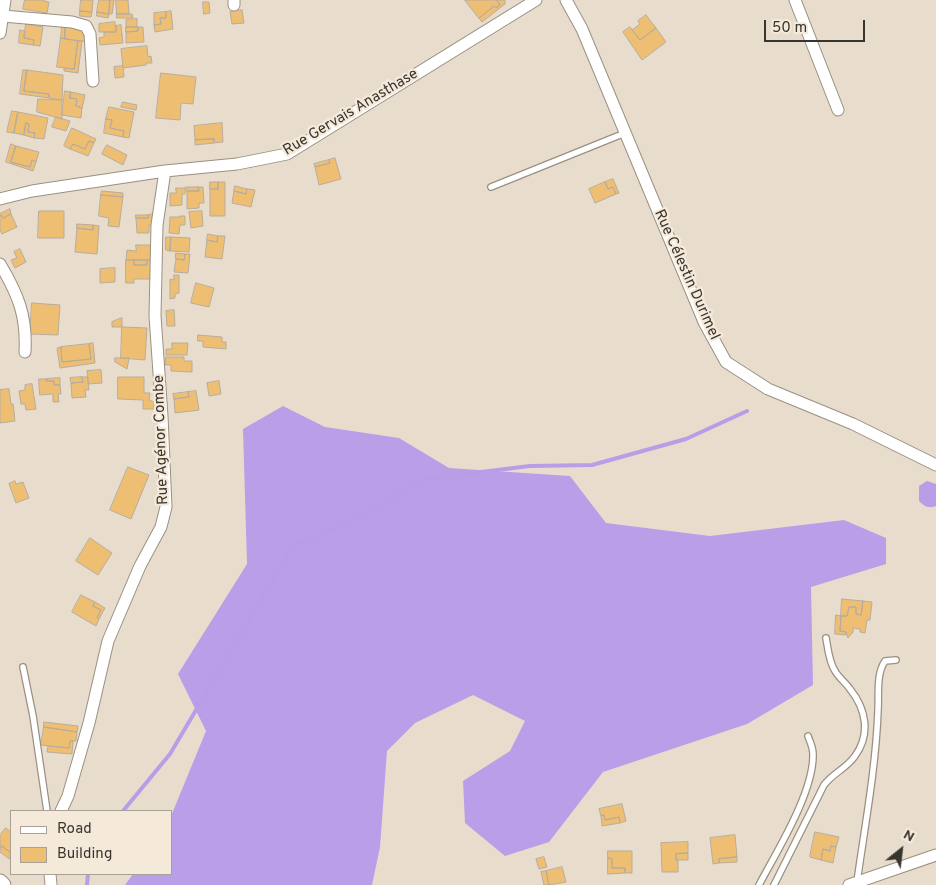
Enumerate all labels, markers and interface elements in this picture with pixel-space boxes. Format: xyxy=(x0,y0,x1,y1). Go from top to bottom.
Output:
scale bar xyxy=(766,10,867,42)
text: 50 m xyxy=(772,19,807,38)
street label: Rue Gervais Anasthase xyxy=(280,66,422,160)
street label: Rue Célestin Durimel xyxy=(649,207,723,343)
street label: Rue Agénor Combe xyxy=(151,375,173,505)
legend xyxy=(10,810,172,875)
text: Road xyxy=(57,820,92,839)
north arrow xyxy=(876,825,926,875)
text: N xyxy=(900,827,917,846)
text: Building xyxy=(57,845,112,864)

